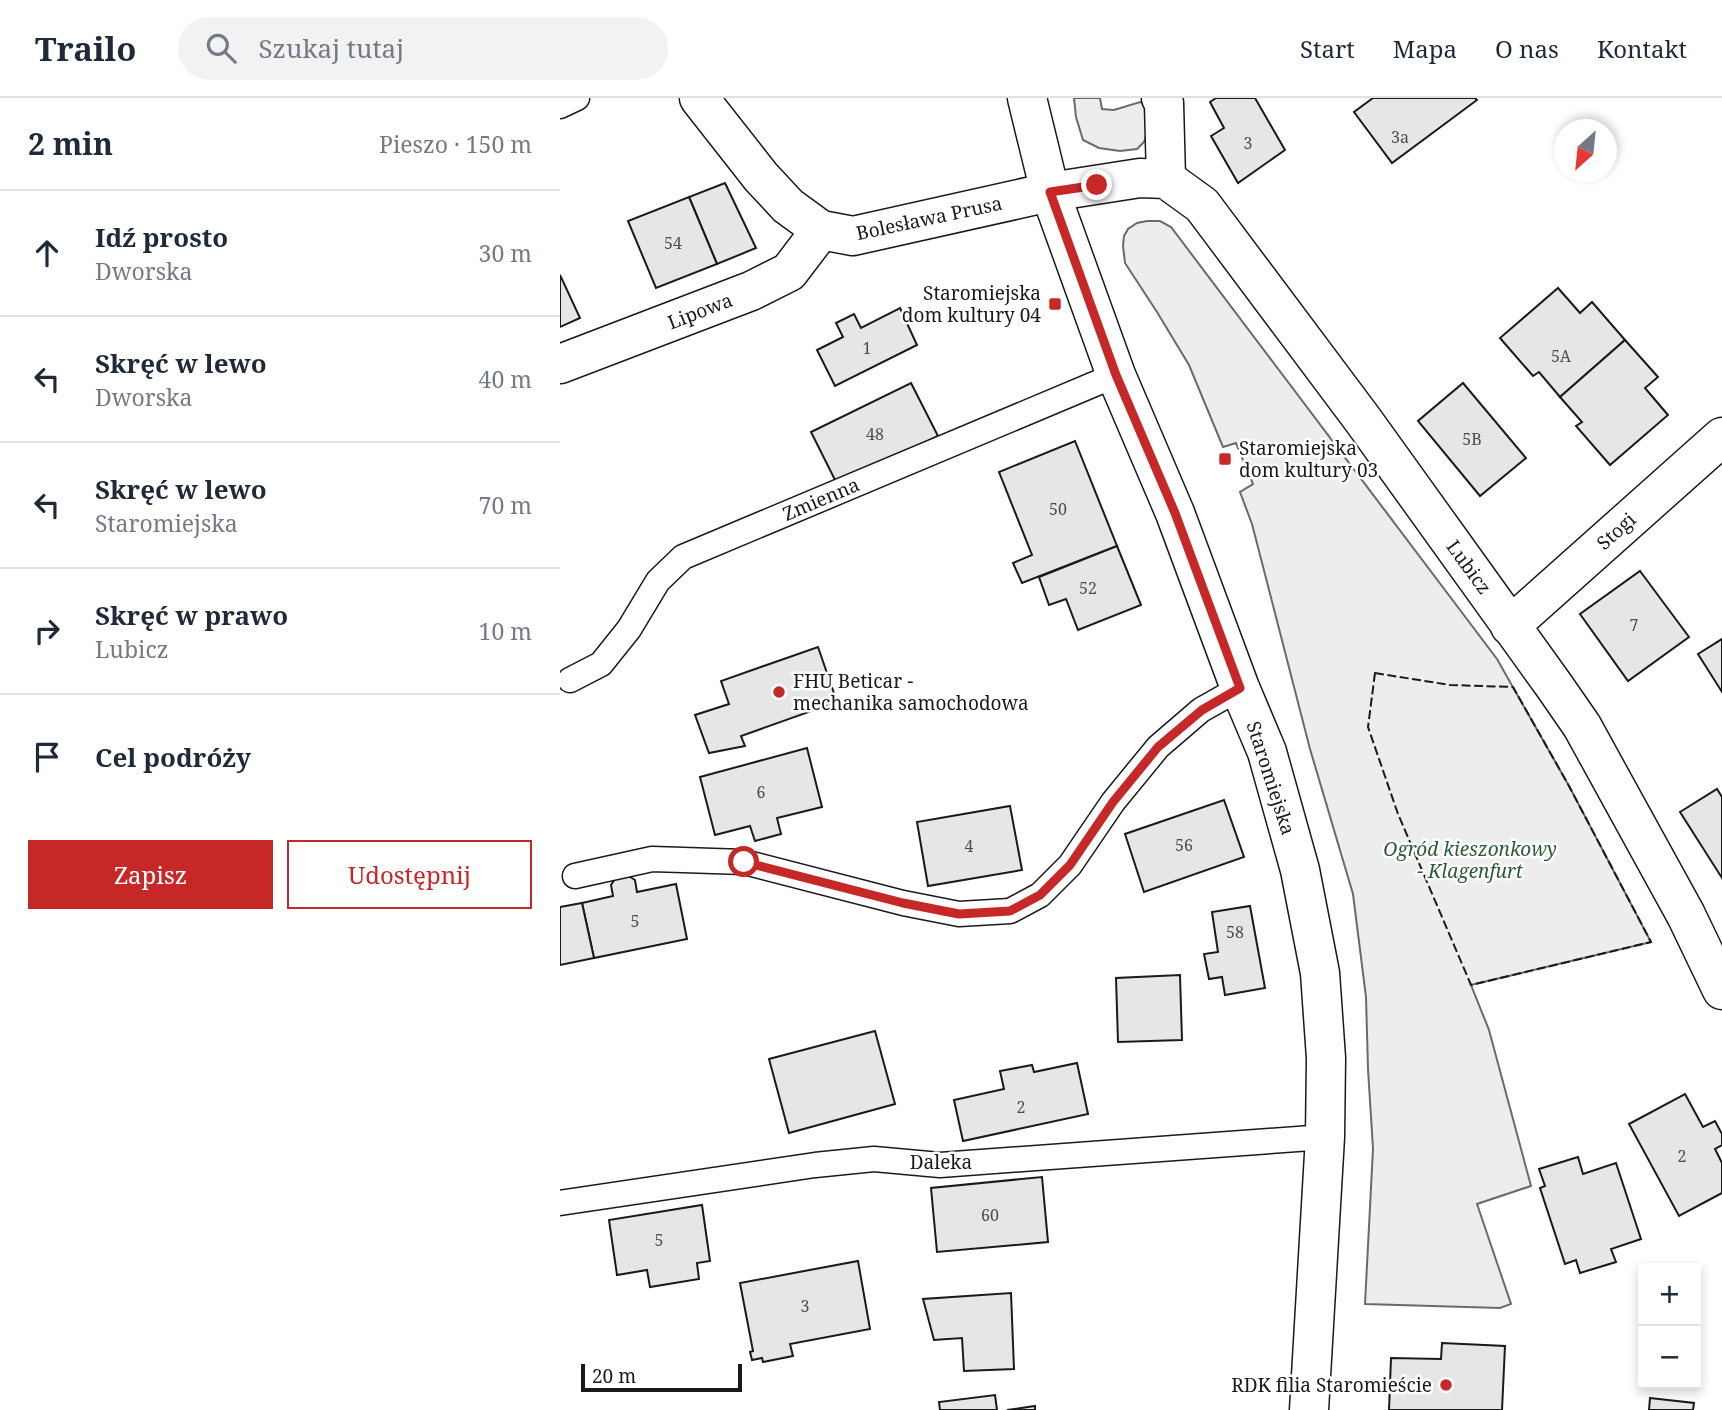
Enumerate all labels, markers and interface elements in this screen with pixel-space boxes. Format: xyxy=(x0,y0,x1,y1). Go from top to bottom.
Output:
search box xyxy=(178,17,668,80)
text: Trailo xyxy=(35,26,136,71)
icon: search xyxy=(202,29,240,67)
text: Szukaj tutaj xyxy=(258,30,404,66)
text: Start xyxy=(1300,32,1355,65)
text: Mapa xyxy=(1393,32,1457,65)
text: O nas xyxy=(1495,32,1559,65)
text: Kontakt xyxy=(1597,32,1687,65)
north arrow xyxy=(1554,119,1617,182)
text: 2 min xyxy=(28,123,113,164)
house number: 3a xyxy=(1391,126,1409,148)
text: Pieszo · 150 m xyxy=(379,128,532,160)
house number: 3 xyxy=(1244,132,1253,154)
route end xyxy=(1081,169,1112,200)
street label: Bolesława Prusa xyxy=(854,190,1004,246)
text: Idź prosto xyxy=(95,219,228,255)
house number: 54 xyxy=(664,232,682,254)
icon: ahead xyxy=(28,234,66,272)
text: 30 m xyxy=(479,237,532,269)
text: Dworska xyxy=(95,255,192,287)
place label: Staromiejska dom kultury 04 xyxy=(902,280,1041,328)
street label: Lipowa xyxy=(664,287,736,335)
marker: Staromiejska dom kultury 04 xyxy=(1047,296,1063,312)
house number: 1 xyxy=(863,337,871,359)
text: Skręć w lewo xyxy=(95,345,267,381)
house number: 5A xyxy=(1551,345,1572,367)
icon: left xyxy=(28,360,66,398)
text: 40 m xyxy=(479,363,532,395)
text: Dworska xyxy=(95,381,192,413)
house number: 48 xyxy=(866,423,884,445)
house number: 5B xyxy=(1462,428,1482,450)
place label: Staromiejska dom kultury 03 xyxy=(1239,435,1378,483)
marker: Staromiejska dom kultury 03 xyxy=(1217,451,1233,467)
text: Skręć w lewo xyxy=(95,471,267,507)
street label: Zmienna xyxy=(779,471,863,527)
icon: left xyxy=(28,486,66,524)
text: 70 m xyxy=(479,489,532,521)
house number: 50 xyxy=(1049,498,1067,520)
text: Staromiejska xyxy=(95,507,238,539)
street label: Stogi xyxy=(1591,507,1641,555)
street label: Lubicz xyxy=(1441,535,1497,599)
house number: 52 xyxy=(1079,577,1097,599)
text: Skręć w prawo xyxy=(95,597,288,633)
icon: right xyxy=(28,612,66,650)
house number: 7 xyxy=(1630,614,1639,636)
text: 10 m xyxy=(479,615,532,647)
text: Lubicz xyxy=(95,633,169,665)
place label: FHU Beticar - mechanika samochodowa xyxy=(793,668,1029,716)
marker: FHU Beticar - mechanika samochodowa xyxy=(771,684,787,700)
street label: Staromiejska xyxy=(1240,718,1302,838)
icon: arrive xyxy=(28,738,66,776)
text: Cel podróży xyxy=(95,739,251,775)
house number: 6 xyxy=(757,781,766,803)
house number: 56 xyxy=(1175,834,1193,856)
house number: 4 xyxy=(965,835,974,857)
park label: Ogród kieszonkowy - Klagenfurt xyxy=(1383,836,1557,884)
button: Zapisz xyxy=(28,840,273,909)
button: Udostępnij xyxy=(287,840,532,909)
route start xyxy=(728,846,759,877)
house number: 5 xyxy=(631,910,639,932)
house number: 58 xyxy=(1226,921,1244,943)
house number: 2 xyxy=(1017,1096,1025,1118)
house number: 2 xyxy=(1678,1145,1686,1167)
street label: Daleka xyxy=(910,1149,972,1175)
house number: 60 xyxy=(981,1204,999,1226)
house number: 5 xyxy=(655,1229,663,1251)
map controls xyxy=(1638,1263,1701,1389)
button: + xyxy=(1638,1263,1701,1326)
house number: 3 xyxy=(801,1295,810,1317)
button: − xyxy=(1638,1326,1701,1389)
scale bar xyxy=(581,1361,742,1393)
text: 20 m xyxy=(592,1363,636,1389)
place label: RDK filia Staromieście xyxy=(1231,1372,1432,1398)
marker: RDK filia Staromieście xyxy=(1438,1377,1454,1393)

